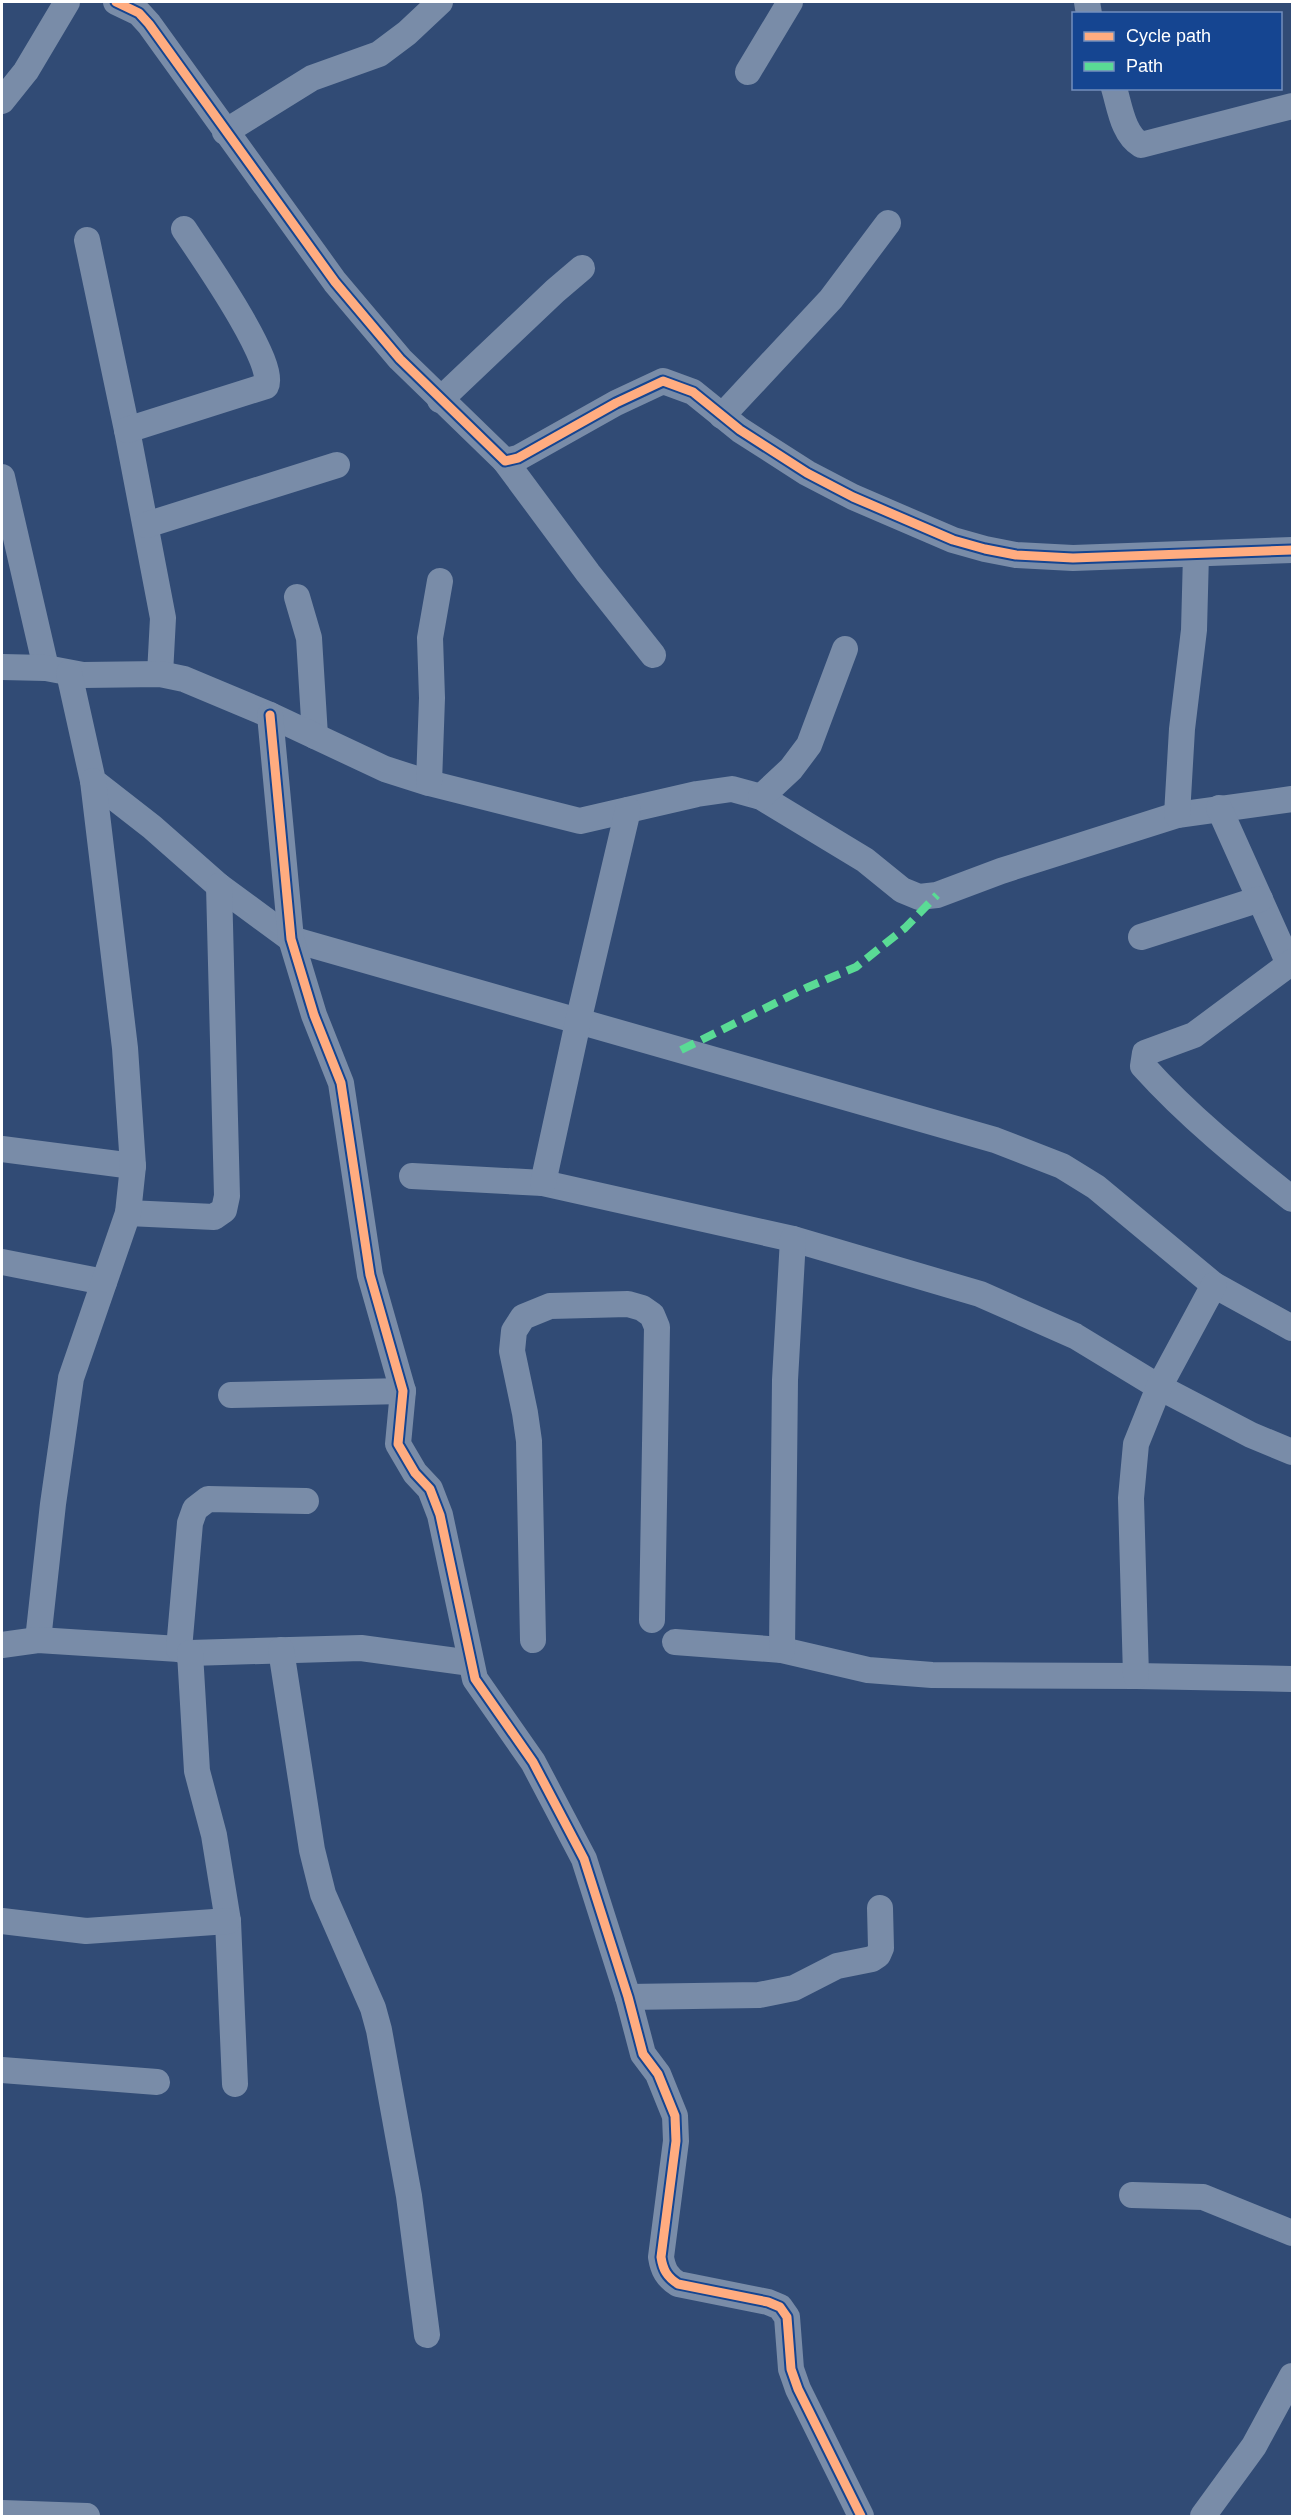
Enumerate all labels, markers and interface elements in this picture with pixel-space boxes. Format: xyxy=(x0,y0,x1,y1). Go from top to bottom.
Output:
legend xyxy=(1072,12,1282,90)
text: Cycle path xyxy=(1126,26,1211,46)
text: Path xyxy=(1126,56,1163,76)

